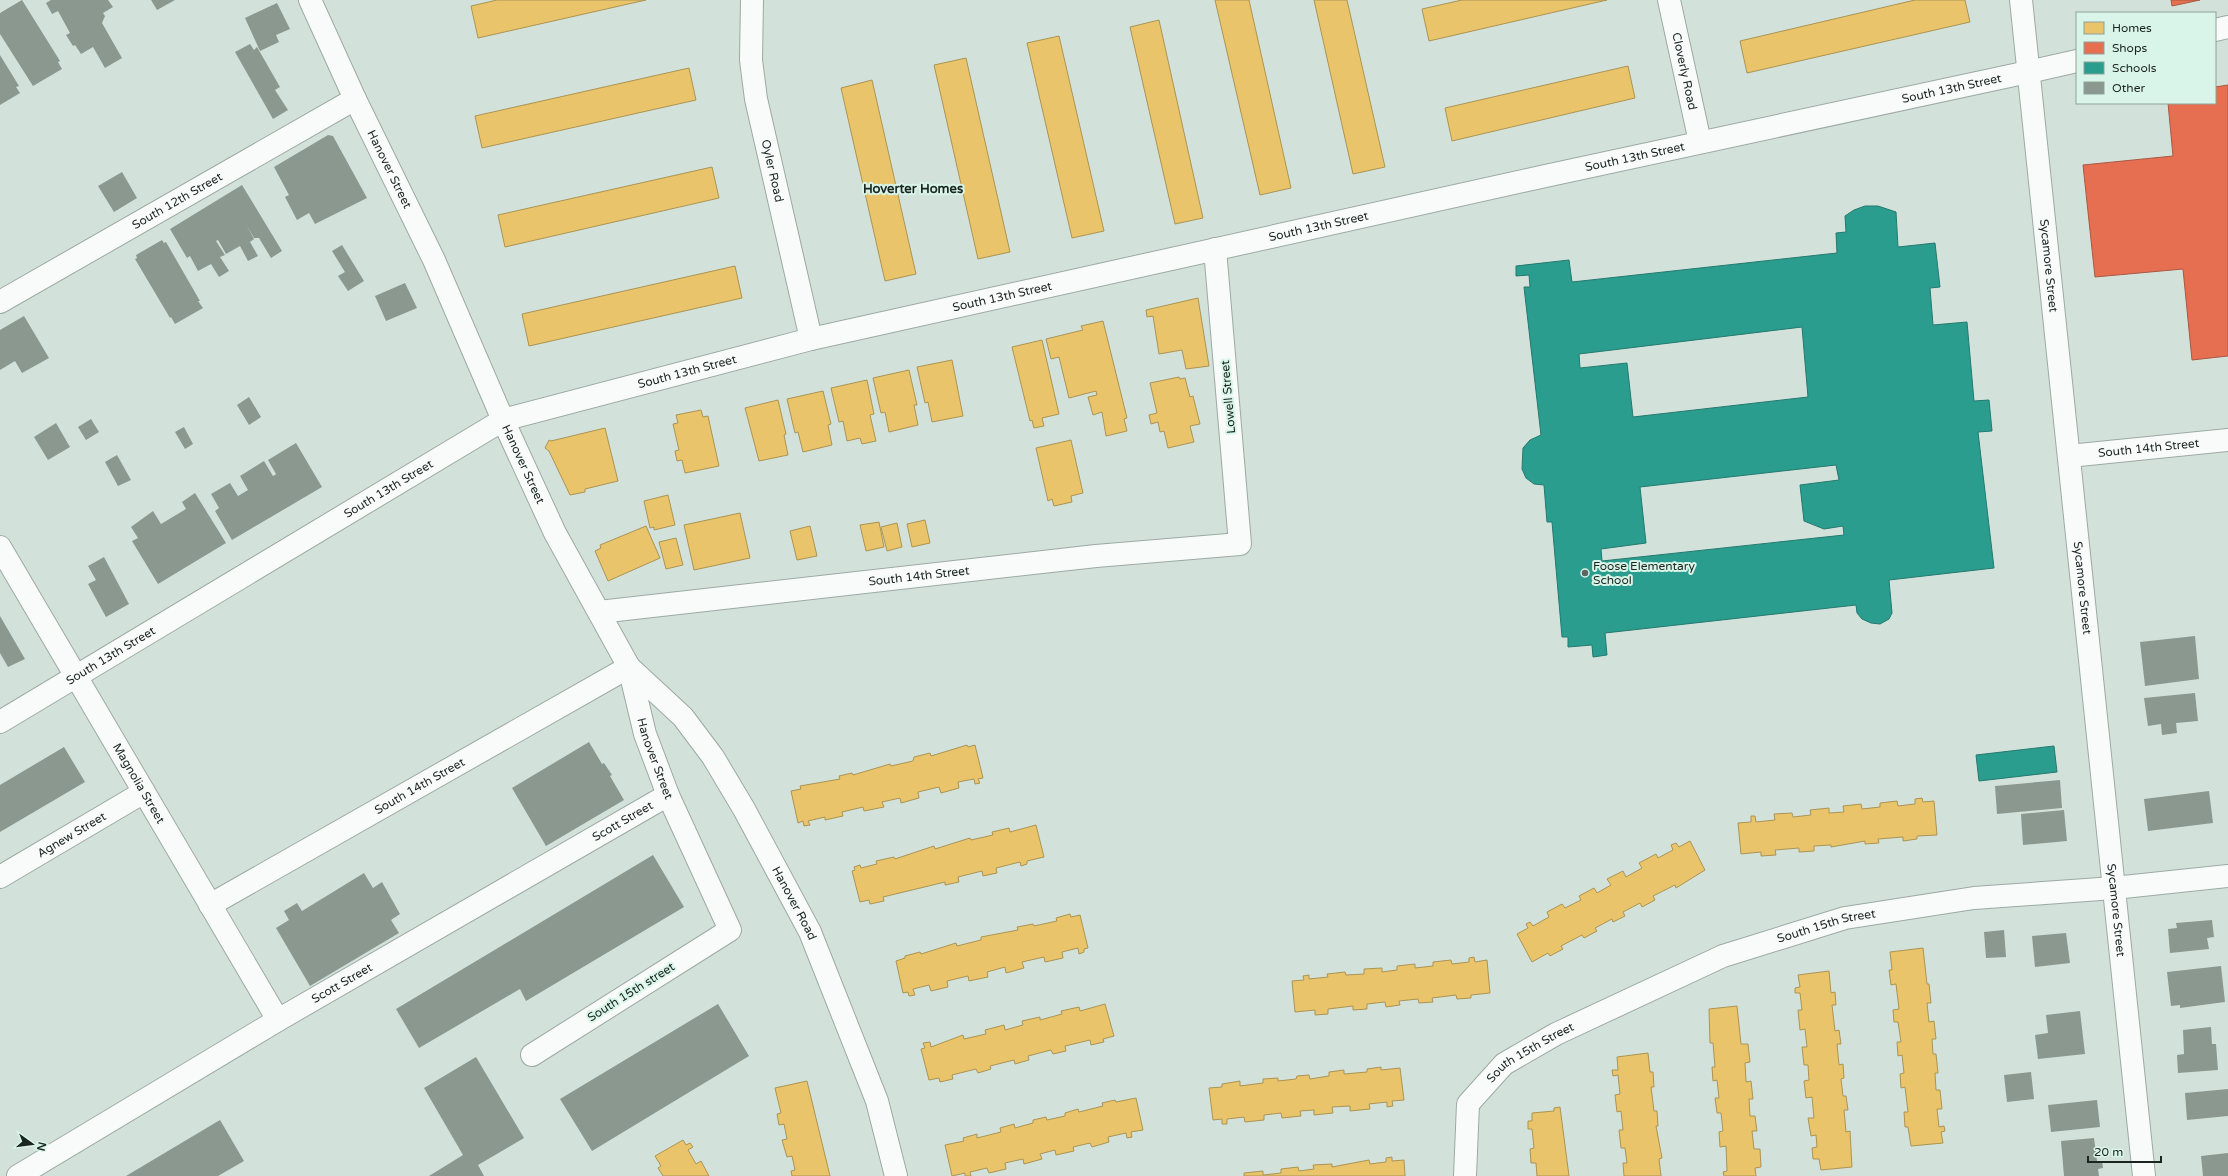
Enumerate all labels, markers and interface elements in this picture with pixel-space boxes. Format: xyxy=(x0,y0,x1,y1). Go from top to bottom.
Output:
legend xyxy=(2076,12,2216,104)
text: Homes xyxy=(2112,21,2152,35)
street label: Cloverly Road xyxy=(1669,31,1700,111)
text: Shops xyxy=(2112,41,2147,55)
text: Schools xyxy=(2112,61,2157,75)
street label: South 13th Street xyxy=(1901,71,2003,106)
text: Other xyxy=(2112,81,2145,95)
street label: Hanover Street xyxy=(364,128,415,211)
street label: Oyler Road xyxy=(758,138,786,204)
street label: South 13th Street xyxy=(1584,139,1686,174)
street label: South 12th Street xyxy=(130,169,225,232)
district label: Hoverter Homes xyxy=(863,181,963,197)
street label: South 13th Street xyxy=(1267,208,1370,244)
street label: Sycamore Street xyxy=(2037,218,2061,313)
street label: South 13th Street xyxy=(951,279,1054,314)
street label: South 13th Street xyxy=(636,352,738,391)
street label: Lowell Street xyxy=(1218,359,1238,434)
street label: Hanover Street xyxy=(499,422,548,506)
street label: South 14th Street xyxy=(2097,436,2200,460)
street label: South 13th Street xyxy=(341,456,436,521)
street label: Sycamore Street xyxy=(2071,541,2094,635)
place label: Foose Elementary School xyxy=(1593,559,1695,587)
street label: South 14th Street xyxy=(868,563,971,589)
marker: Foose Elementary School xyxy=(1580,568,1590,578)
street label: South 13th Street xyxy=(63,623,158,688)
street label: Hanover Street xyxy=(634,716,676,802)
street label: Magnolia Street xyxy=(110,741,168,826)
street label: South 14th Street xyxy=(372,755,467,817)
street label: Scott Street xyxy=(590,798,656,844)
street label: Agnew Street xyxy=(35,809,109,861)
street label: Sycamore Street xyxy=(2104,863,2128,958)
street label: Hanover Road xyxy=(769,864,819,942)
street label: South 15th Street xyxy=(1775,906,1877,946)
street label: South 15th street xyxy=(585,959,677,1024)
street label: Scott Street xyxy=(309,960,375,1006)
street label: South 15th Street xyxy=(1484,1020,1576,1086)
north arrow xyxy=(12,1124,52,1164)
scale bar xyxy=(2088,1138,2161,1164)
text: N xyxy=(34,1140,49,1152)
text: 20 m xyxy=(2094,1145,2123,1159)

